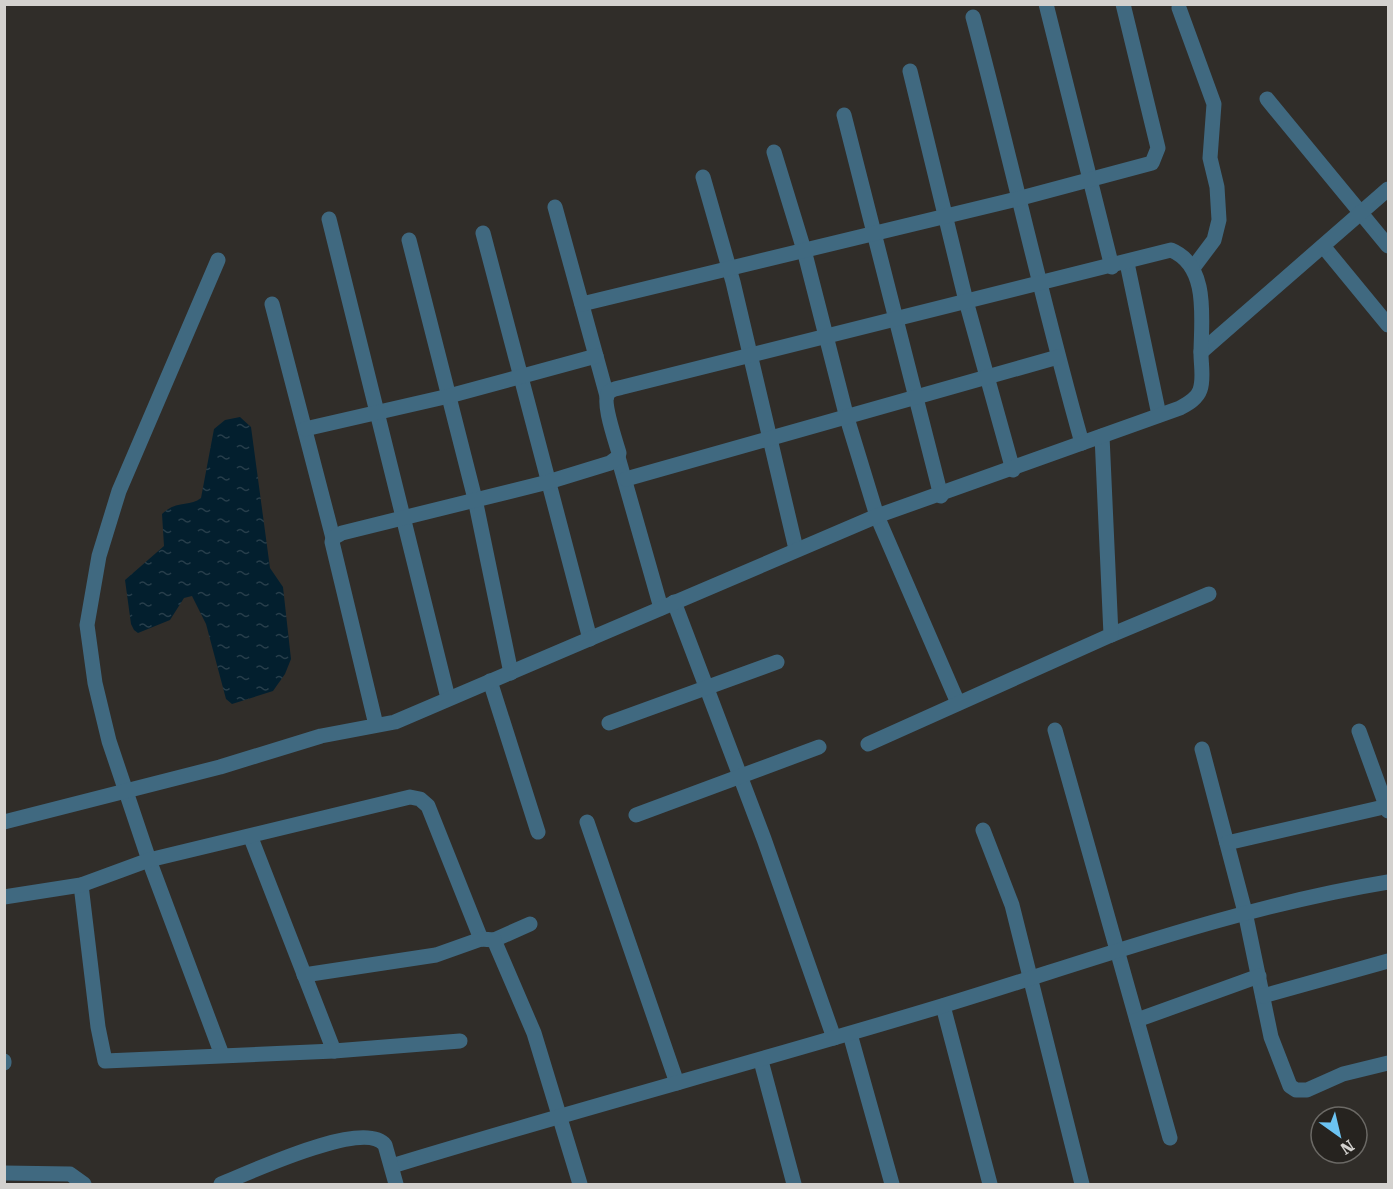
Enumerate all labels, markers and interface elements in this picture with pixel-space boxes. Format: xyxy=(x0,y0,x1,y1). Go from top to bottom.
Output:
north arrow xyxy=(1309,1105,1369,1165)
text: N xyxy=(1337,1136,1358,1158)

